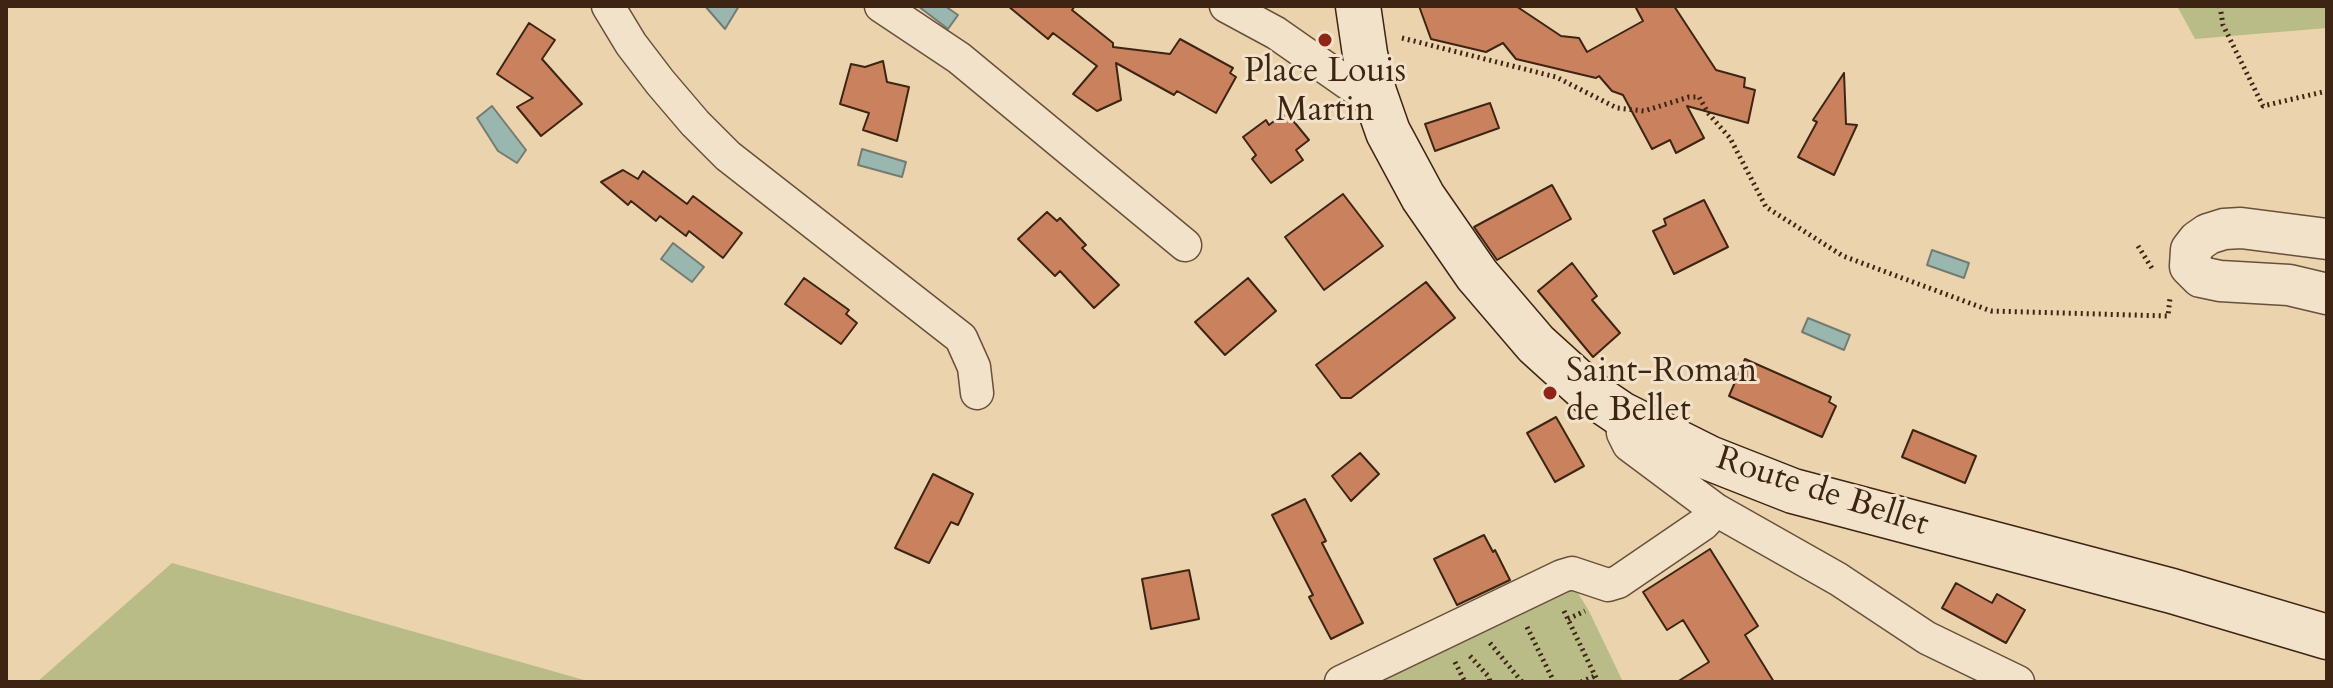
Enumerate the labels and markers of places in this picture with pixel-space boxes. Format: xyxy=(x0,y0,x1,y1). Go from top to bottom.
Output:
marker: Place Louis Martin xyxy=(1316,31,1334,49)
place label: Place Louis Martin xyxy=(1244,53,1406,132)
place label: Saint-Roman de Bellet xyxy=(1566,353,1757,432)
marker: Saint-Roman de Bellet xyxy=(1541,384,1559,402)

